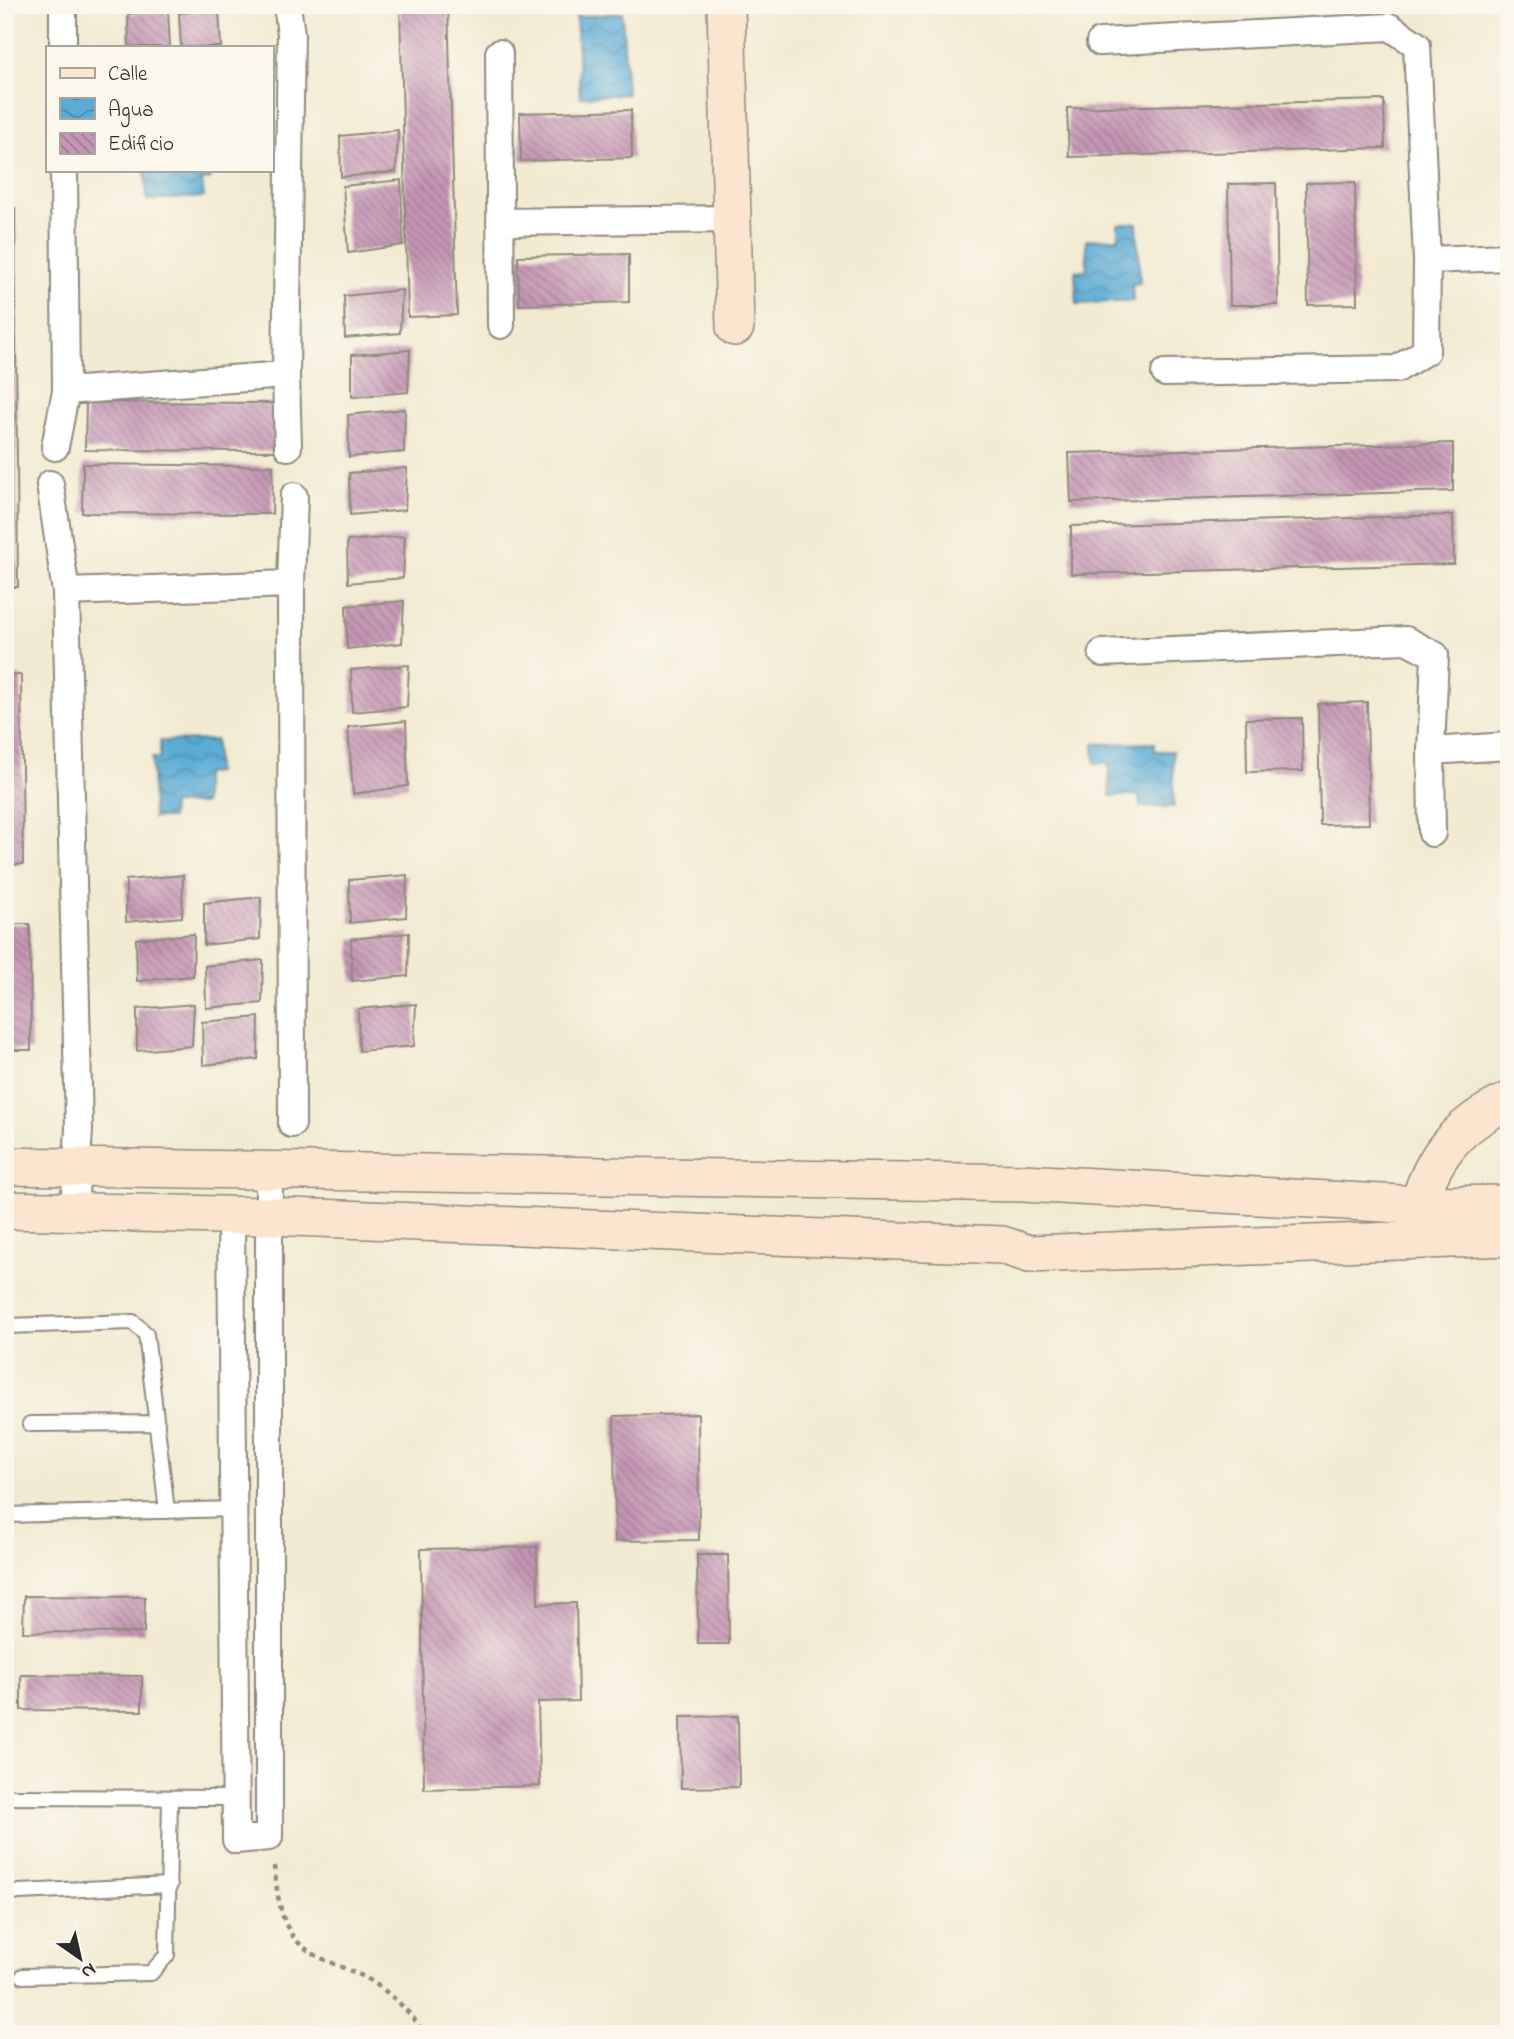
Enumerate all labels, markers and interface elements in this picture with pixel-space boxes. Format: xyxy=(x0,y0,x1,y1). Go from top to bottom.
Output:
legend xyxy=(46,46,273,172)
text: Calle xyxy=(108,60,148,90)
text: Agua xyxy=(108,96,154,128)
text: Edificio xyxy=(108,130,174,160)
north arrow xyxy=(46,1924,116,1994)
text: N xyxy=(75,1955,101,1985)

